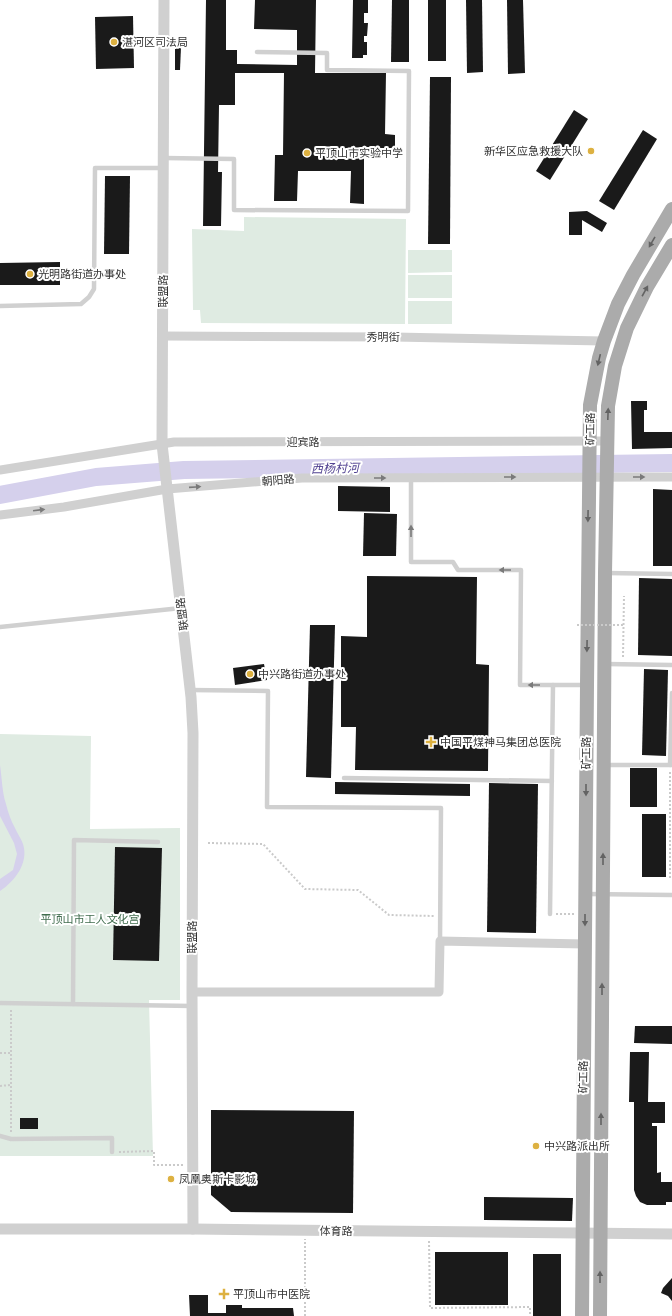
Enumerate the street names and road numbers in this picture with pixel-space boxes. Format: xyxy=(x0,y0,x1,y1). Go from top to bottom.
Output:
street label: 联盟路 xyxy=(156,275,170,308)
street label: 秀明街 xyxy=(367,330,400,344)
street label: 矿工路 xyxy=(583,412,597,446)
street label: 迎宾路 xyxy=(287,435,320,449)
street label: 朝阳路 xyxy=(261,472,295,488)
street label: 联盟路 xyxy=(173,597,191,631)
street label: 矿工路 xyxy=(579,737,593,770)
street label: 联盟路 xyxy=(185,921,199,954)
street label: 矿工路 xyxy=(576,1060,590,1094)
street label: 体育路 xyxy=(319,1224,353,1238)

